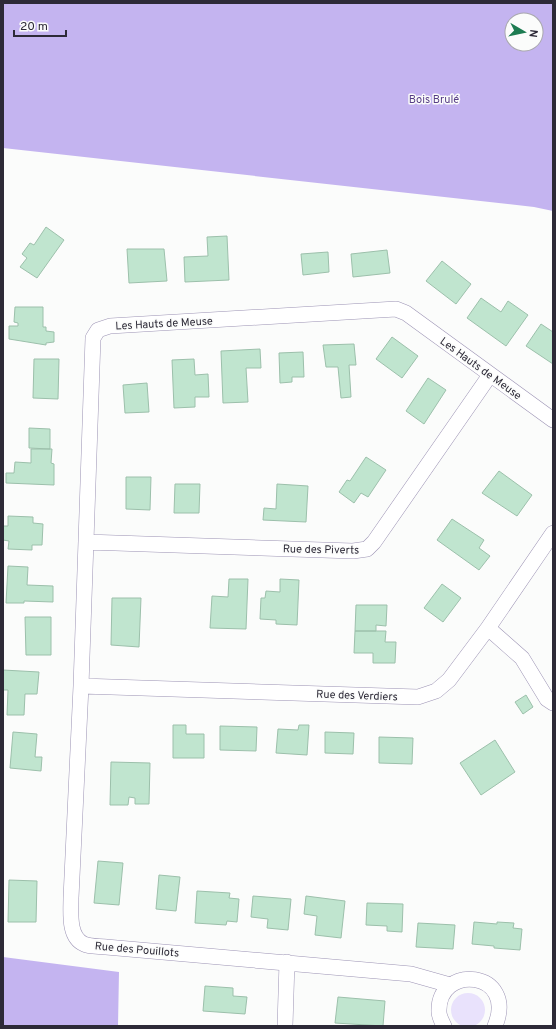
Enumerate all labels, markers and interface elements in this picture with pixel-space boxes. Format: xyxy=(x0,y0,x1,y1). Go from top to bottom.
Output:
scale bar xyxy=(14,12,66,38)
north arrow xyxy=(504,12,544,52)
text: 20 m xyxy=(20,19,48,35)
text: N xyxy=(525,28,540,38)
park label: Bois Brulé xyxy=(409,93,459,107)
street label: Les Hauts de Meuse xyxy=(115,314,213,334)
street label: Les Hauts de Meuse xyxy=(437,334,524,403)
street label: Rue des Piverts xyxy=(283,542,359,558)
street label: Rue des Verdiers xyxy=(316,688,398,704)
street label: Rue des Pouillots xyxy=(94,939,180,961)

